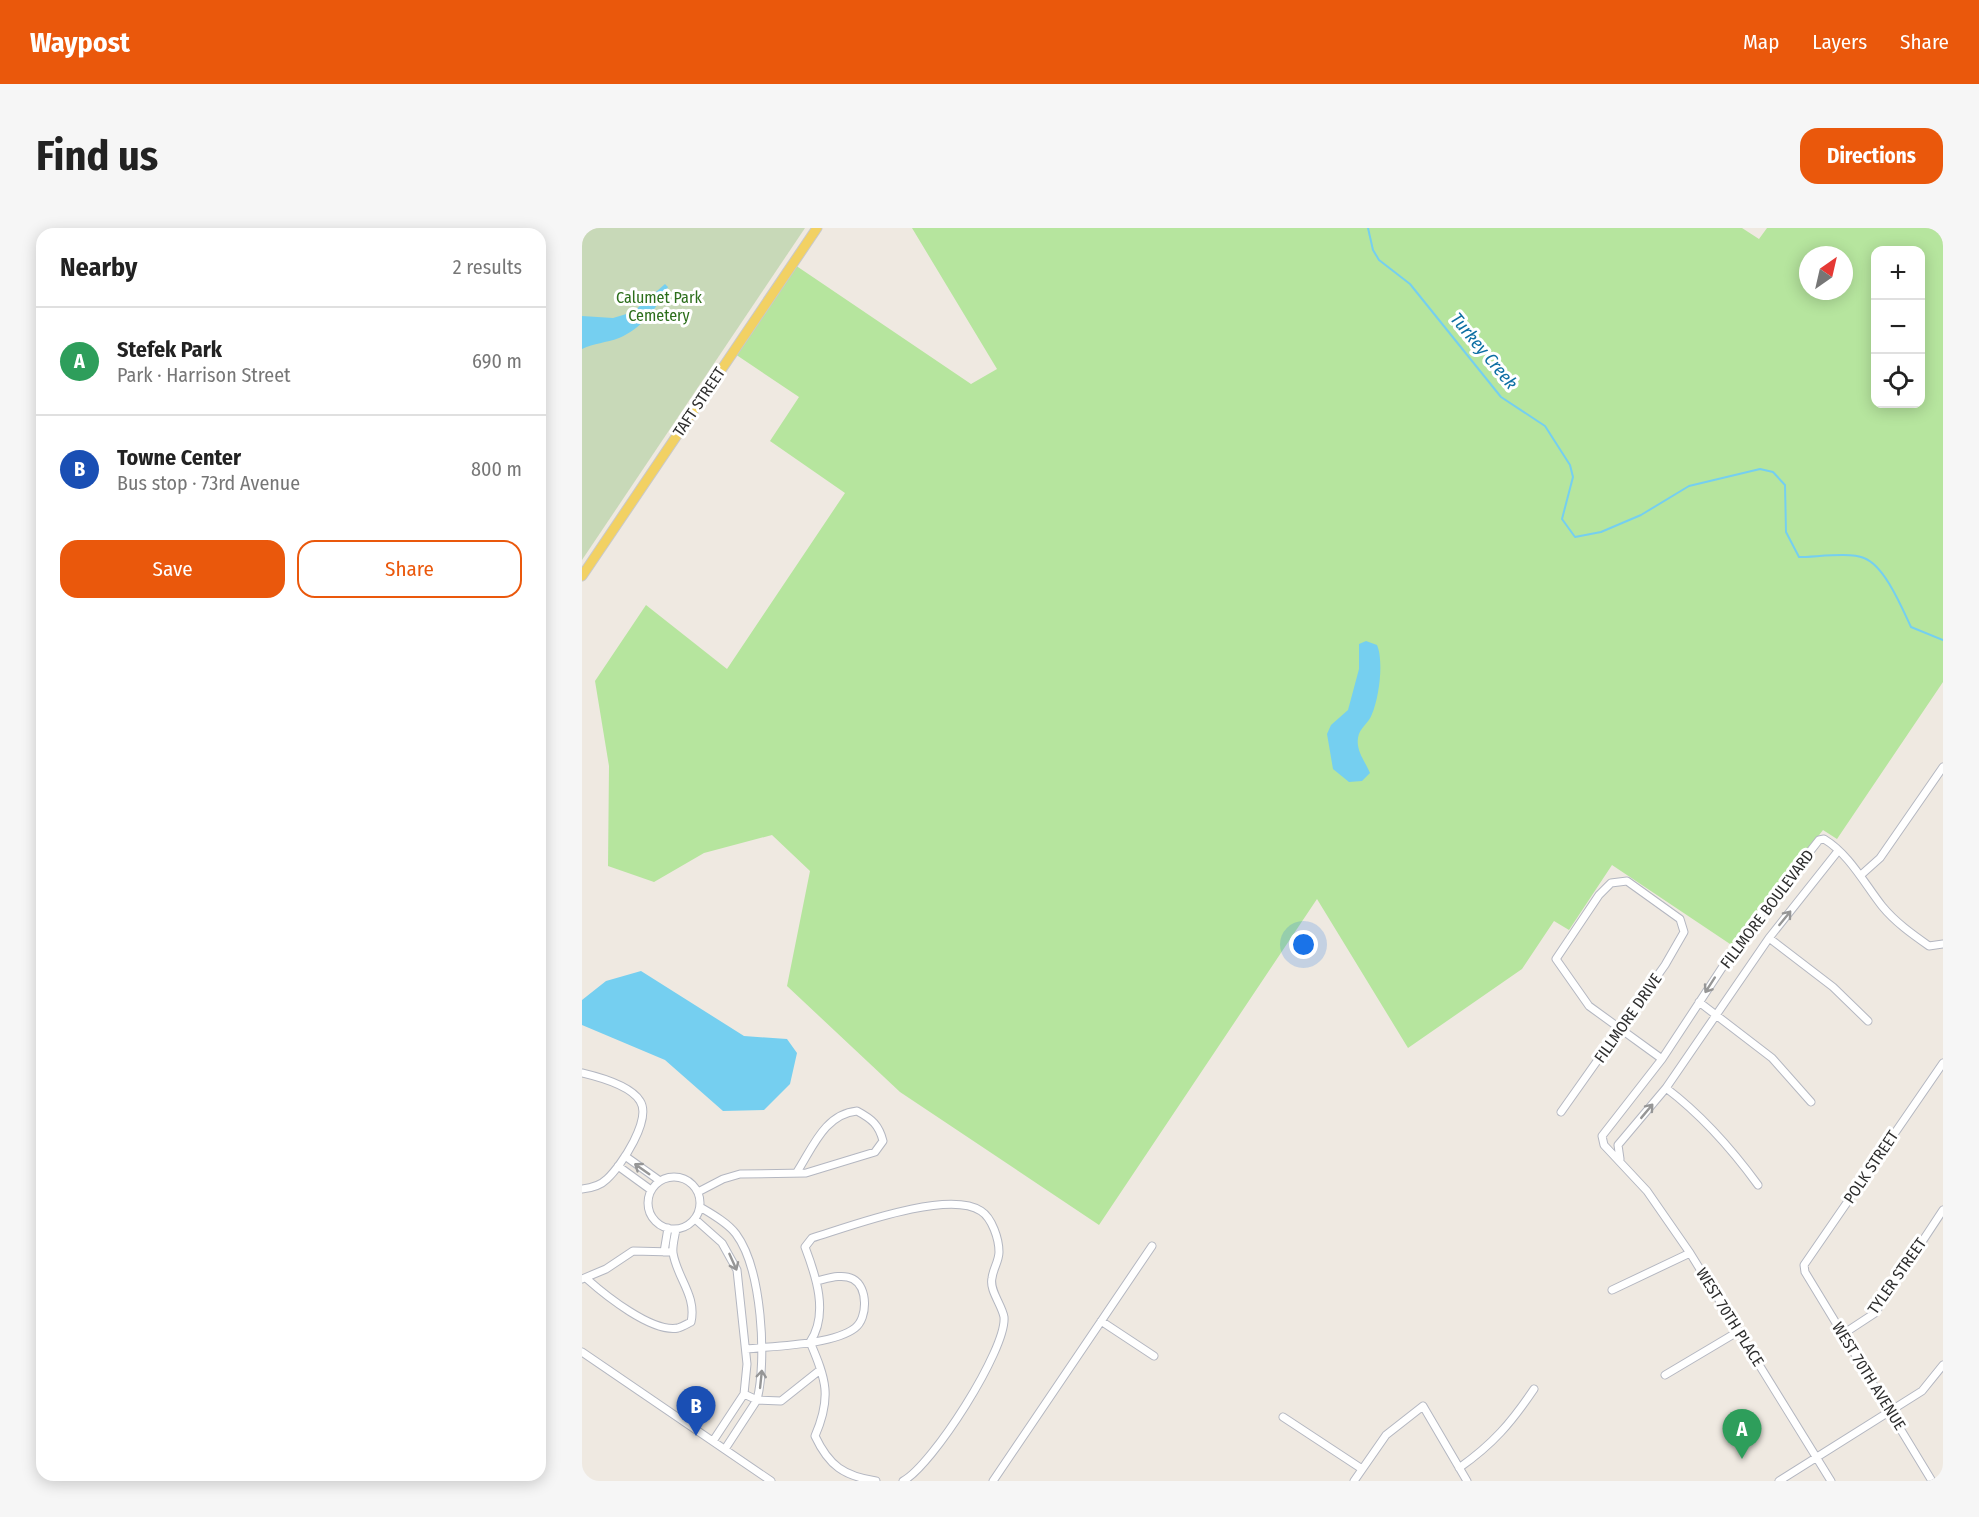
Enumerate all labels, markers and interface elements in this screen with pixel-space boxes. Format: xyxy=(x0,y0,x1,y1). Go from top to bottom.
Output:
text: Waypost xyxy=(30,26,130,59)
text: Map xyxy=(1743,29,1779,55)
text: Layers xyxy=(1812,29,1867,55)
text: Share xyxy=(1900,29,1949,55)
button: Directions xyxy=(1800,128,1943,184)
text: Find us xyxy=(36,131,158,181)
north arrow xyxy=(1799,246,1853,300)
map controls xyxy=(1871,246,1925,408)
button: + xyxy=(1871,246,1925,300)
text: Nearby xyxy=(60,252,137,283)
text: 2 results xyxy=(453,255,522,279)
park label: Calumet Park Cemetery xyxy=(616,288,702,325)
button: − xyxy=(1871,300,1925,354)
water label: Turkey Creek xyxy=(1446,308,1522,394)
text: Stefek Park xyxy=(117,336,222,363)
text: A xyxy=(74,349,85,373)
text: 690 m xyxy=(472,349,522,373)
button: locate xyxy=(1871,354,1925,408)
text: Park · Harrison Street xyxy=(117,363,291,387)
street label: TAFT STREET xyxy=(669,363,729,440)
text: Towne Center xyxy=(117,444,241,471)
text: B xyxy=(74,457,85,481)
text: 800 m xyxy=(471,457,522,481)
text: Bus stop · 73rd Avenue xyxy=(117,471,300,495)
button: Save xyxy=(60,540,285,598)
button: Share xyxy=(297,540,522,598)
street label: FILLMORE BOULEVARD xyxy=(1716,846,1818,972)
one-way arrow xyxy=(1778,911,1791,927)
your location xyxy=(1289,930,1318,959)
street label: FILLMORE DRIVE xyxy=(1590,970,1666,1066)
one-way arrow xyxy=(1704,977,1717,994)
one-way arrow xyxy=(1640,1104,1654,1119)
street label: POLK STREET xyxy=(1840,1126,1903,1207)
one-way arrow xyxy=(635,1163,651,1175)
street label: TYLER STREET xyxy=(1864,1234,1931,1318)
one-way arrow xyxy=(728,1252,739,1270)
street label: WEST 70TH PLACE xyxy=(1692,1264,1768,1370)
street label: WEST 70TH AVENUE xyxy=(1828,1319,1910,1433)
one-way arrow xyxy=(756,1370,767,1390)
pin: B xyxy=(676,1386,716,1436)
pin: A xyxy=(1722,1410,1762,1459)

